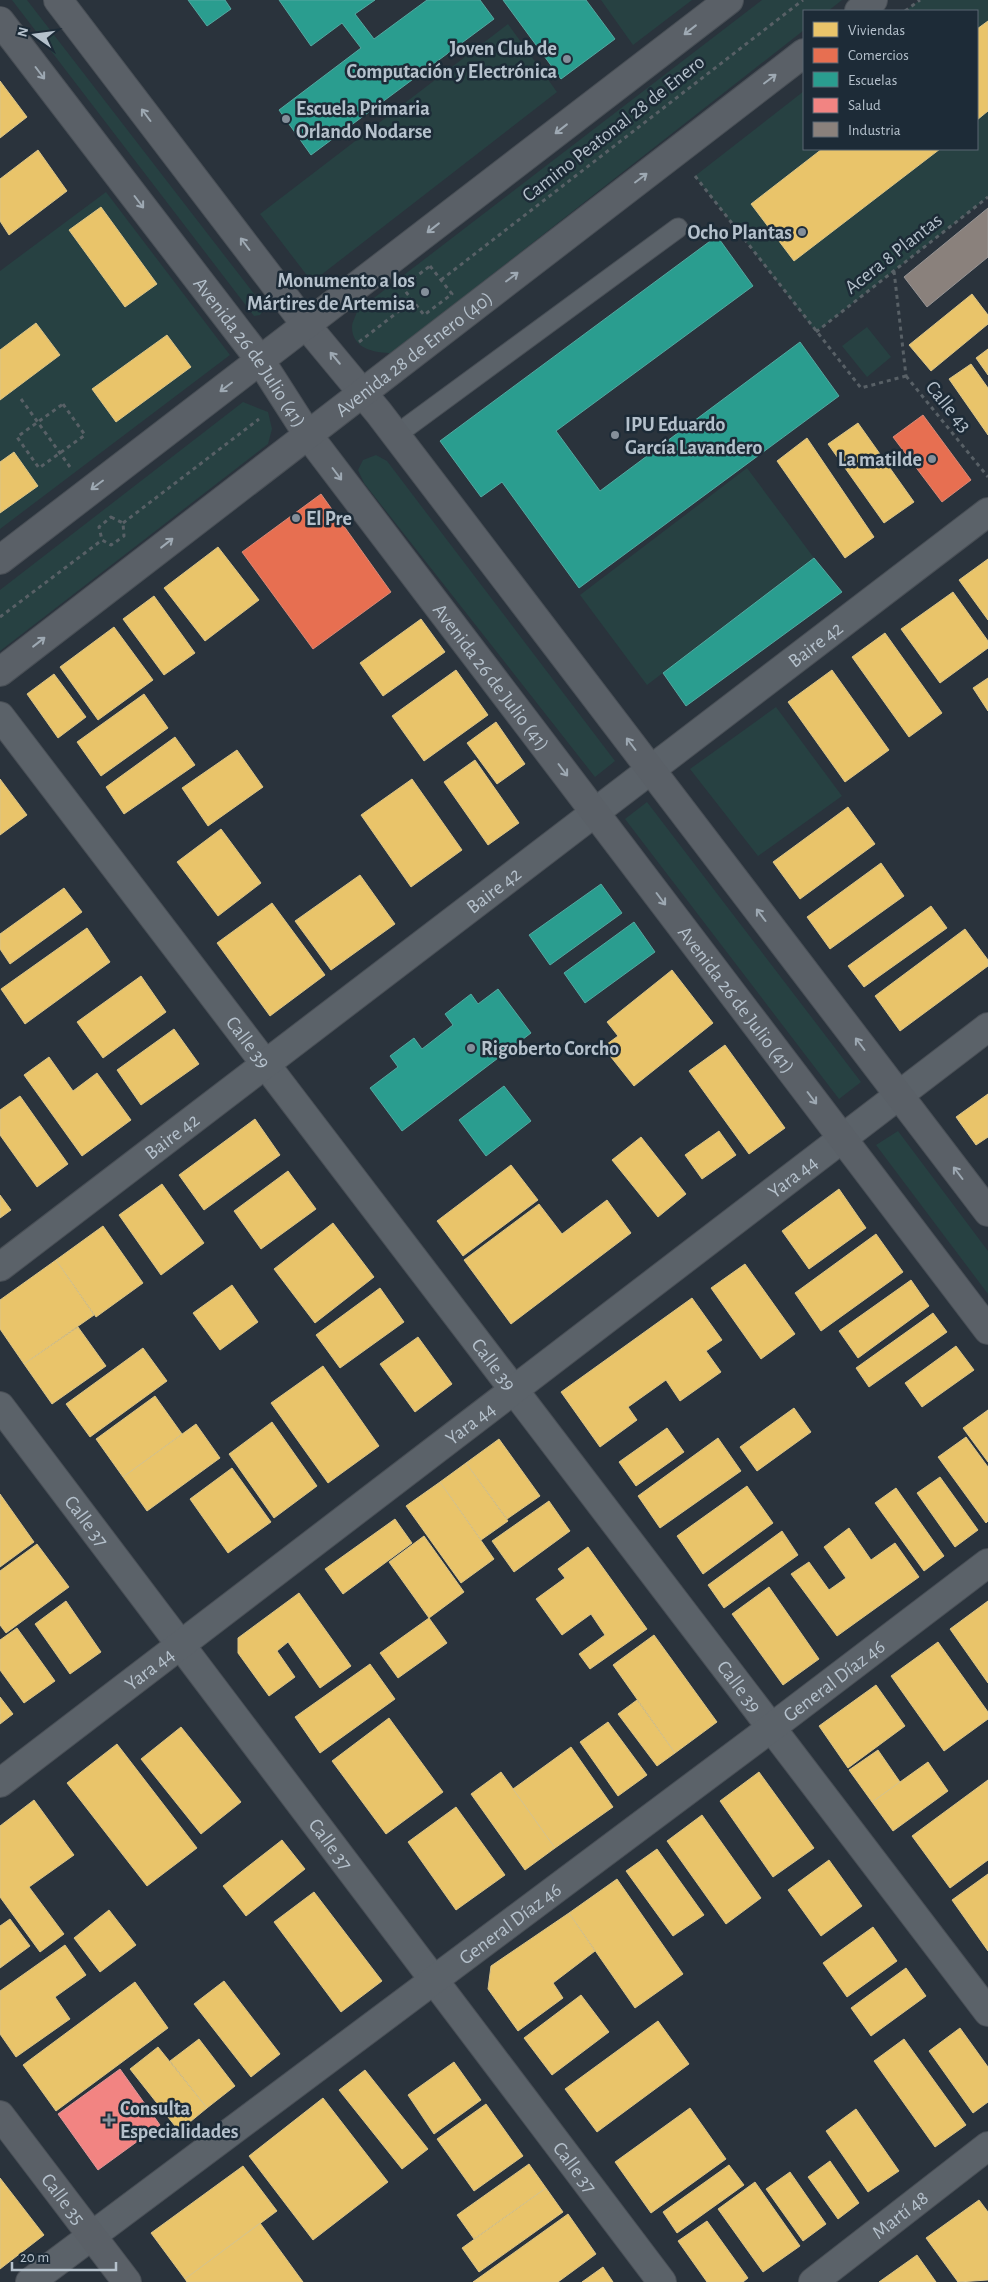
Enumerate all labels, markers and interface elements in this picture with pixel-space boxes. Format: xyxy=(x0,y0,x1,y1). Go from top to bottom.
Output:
north arrow xyxy=(10,10,60,60)
legend xyxy=(803,10,978,150)
text: Viviendas xyxy=(848,23,905,38)
one-way arrow xyxy=(684,24,697,35)
text: N xyxy=(15,26,31,39)
place label: Joven Club de Computación y Electrónica xyxy=(347,39,557,82)
text: Comercios xyxy=(848,48,909,63)
street label: Camino Peatonal 28 de Enero xyxy=(519,52,709,206)
marker: Joven Club de Computación y Electrónica xyxy=(561,53,573,65)
one-way arrow xyxy=(35,66,46,79)
text: Escuelas xyxy=(848,73,897,88)
one-way arrow xyxy=(763,74,776,85)
text: Salud xyxy=(848,98,881,113)
place label: Escuela Primaria Orlando Nodarse xyxy=(296,99,432,142)
one-way arrow xyxy=(141,108,151,122)
marker: Escuela Primaria Orlando Nodarse xyxy=(280,113,292,125)
one-way arrow xyxy=(555,123,568,134)
text: Industria xyxy=(848,123,901,138)
one-way arrow xyxy=(634,173,648,183)
one-way arrow xyxy=(134,195,144,209)
street label: Acera 8 Plantas xyxy=(841,210,946,298)
one-way arrow xyxy=(426,222,439,233)
place label: Ocho Plantas xyxy=(688,223,792,243)
marker: Ocho Plantas xyxy=(796,226,808,238)
one-way arrow xyxy=(239,238,250,251)
place label: Monumento a los Mártires de Artemisa xyxy=(247,271,415,314)
one-way arrow xyxy=(505,272,519,282)
street label: Avenida 26 de Julio (41) xyxy=(189,274,309,431)
marker: Monumento a los Mártires de Artemisa xyxy=(419,286,431,298)
street label: Avenida 28 de Enero (40) xyxy=(332,288,496,421)
one-way arrow xyxy=(329,352,340,365)
street label: Calle 43 xyxy=(922,377,975,436)
one-way arrow xyxy=(220,381,233,392)
place label: IPU Eduardo García Lavandero xyxy=(625,415,763,458)
marker: IPU Eduardo García Lavandero xyxy=(609,429,621,441)
place label: La matilde xyxy=(838,450,922,470)
marker: La matilde xyxy=(926,453,938,465)
one-way arrow xyxy=(332,467,342,481)
one-way arrow xyxy=(91,480,104,491)
place label: El Pre xyxy=(306,509,352,529)
marker: El Pre xyxy=(290,512,302,524)
one-way arrow xyxy=(160,537,173,548)
street label: Avenida 26 de Julio (41) xyxy=(429,600,553,755)
street label: Baire 42 xyxy=(785,618,847,672)
one-way arrow xyxy=(32,637,46,647)
one-way arrow xyxy=(626,737,636,751)
one-way arrow xyxy=(557,763,568,776)
street label: Baire 42 xyxy=(463,864,525,918)
one-way arrow xyxy=(656,892,666,906)
one-way arrow xyxy=(756,909,767,922)
street label: Avenida 26 de Julio (41) xyxy=(674,923,798,1077)
street label: Calle 39 xyxy=(222,1013,274,1072)
one-way arrow xyxy=(854,1038,865,1051)
place label: Rigoberto Corcho xyxy=(481,1039,619,1059)
marker: Rigoberto Corcho xyxy=(465,1042,477,1054)
one-way arrow xyxy=(807,1091,818,1104)
street label: Baire 42 xyxy=(141,1110,203,1164)
street label: Yara 44 xyxy=(765,1152,822,1202)
one-way arrow xyxy=(953,1167,964,1180)
street label: Calle 39 xyxy=(467,1335,519,1395)
street label: Yara 44 xyxy=(442,1399,499,1449)
street label: Calle 37 xyxy=(60,1492,112,1551)
street label: General Díaz 46 xyxy=(780,1636,889,1726)
street label: Yara 44 xyxy=(121,1644,178,1695)
street label: Calle 39 xyxy=(713,1657,765,1717)
street label: Calle 37 xyxy=(305,1815,356,1874)
street label: General Díaz 46 xyxy=(456,1880,565,1969)
place label: Consulta Especialidades xyxy=(120,2099,239,2142)
marker: Consulta Especialidades xyxy=(102,2113,116,2127)
street label: Calle 37 xyxy=(549,2138,600,2197)
street label: Calle 35 xyxy=(37,2170,88,2229)
street label: Martí 48 xyxy=(869,2188,932,2243)
scale bar xyxy=(12,2240,116,2272)
text: 20 m xyxy=(20,2250,49,2265)

